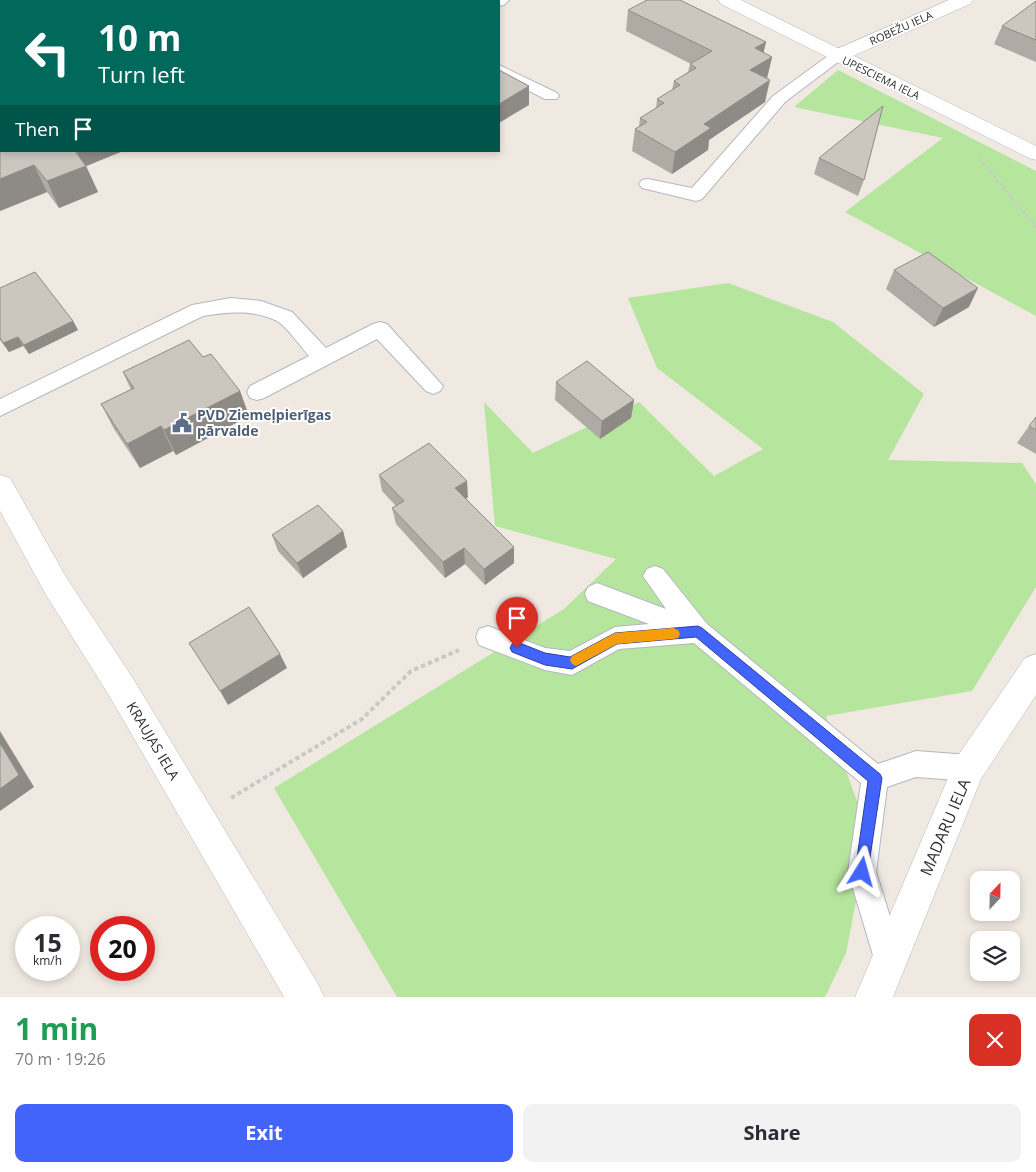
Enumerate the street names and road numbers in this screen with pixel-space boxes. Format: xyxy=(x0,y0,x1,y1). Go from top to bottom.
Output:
street label: ROBEŽU IELA xyxy=(867,7,935,48)
street label: UPESCIEMA IELA xyxy=(840,52,923,103)
street label: KRAUJAS IELA xyxy=(123,698,184,783)
street label: MADARU IELA xyxy=(915,774,976,879)

